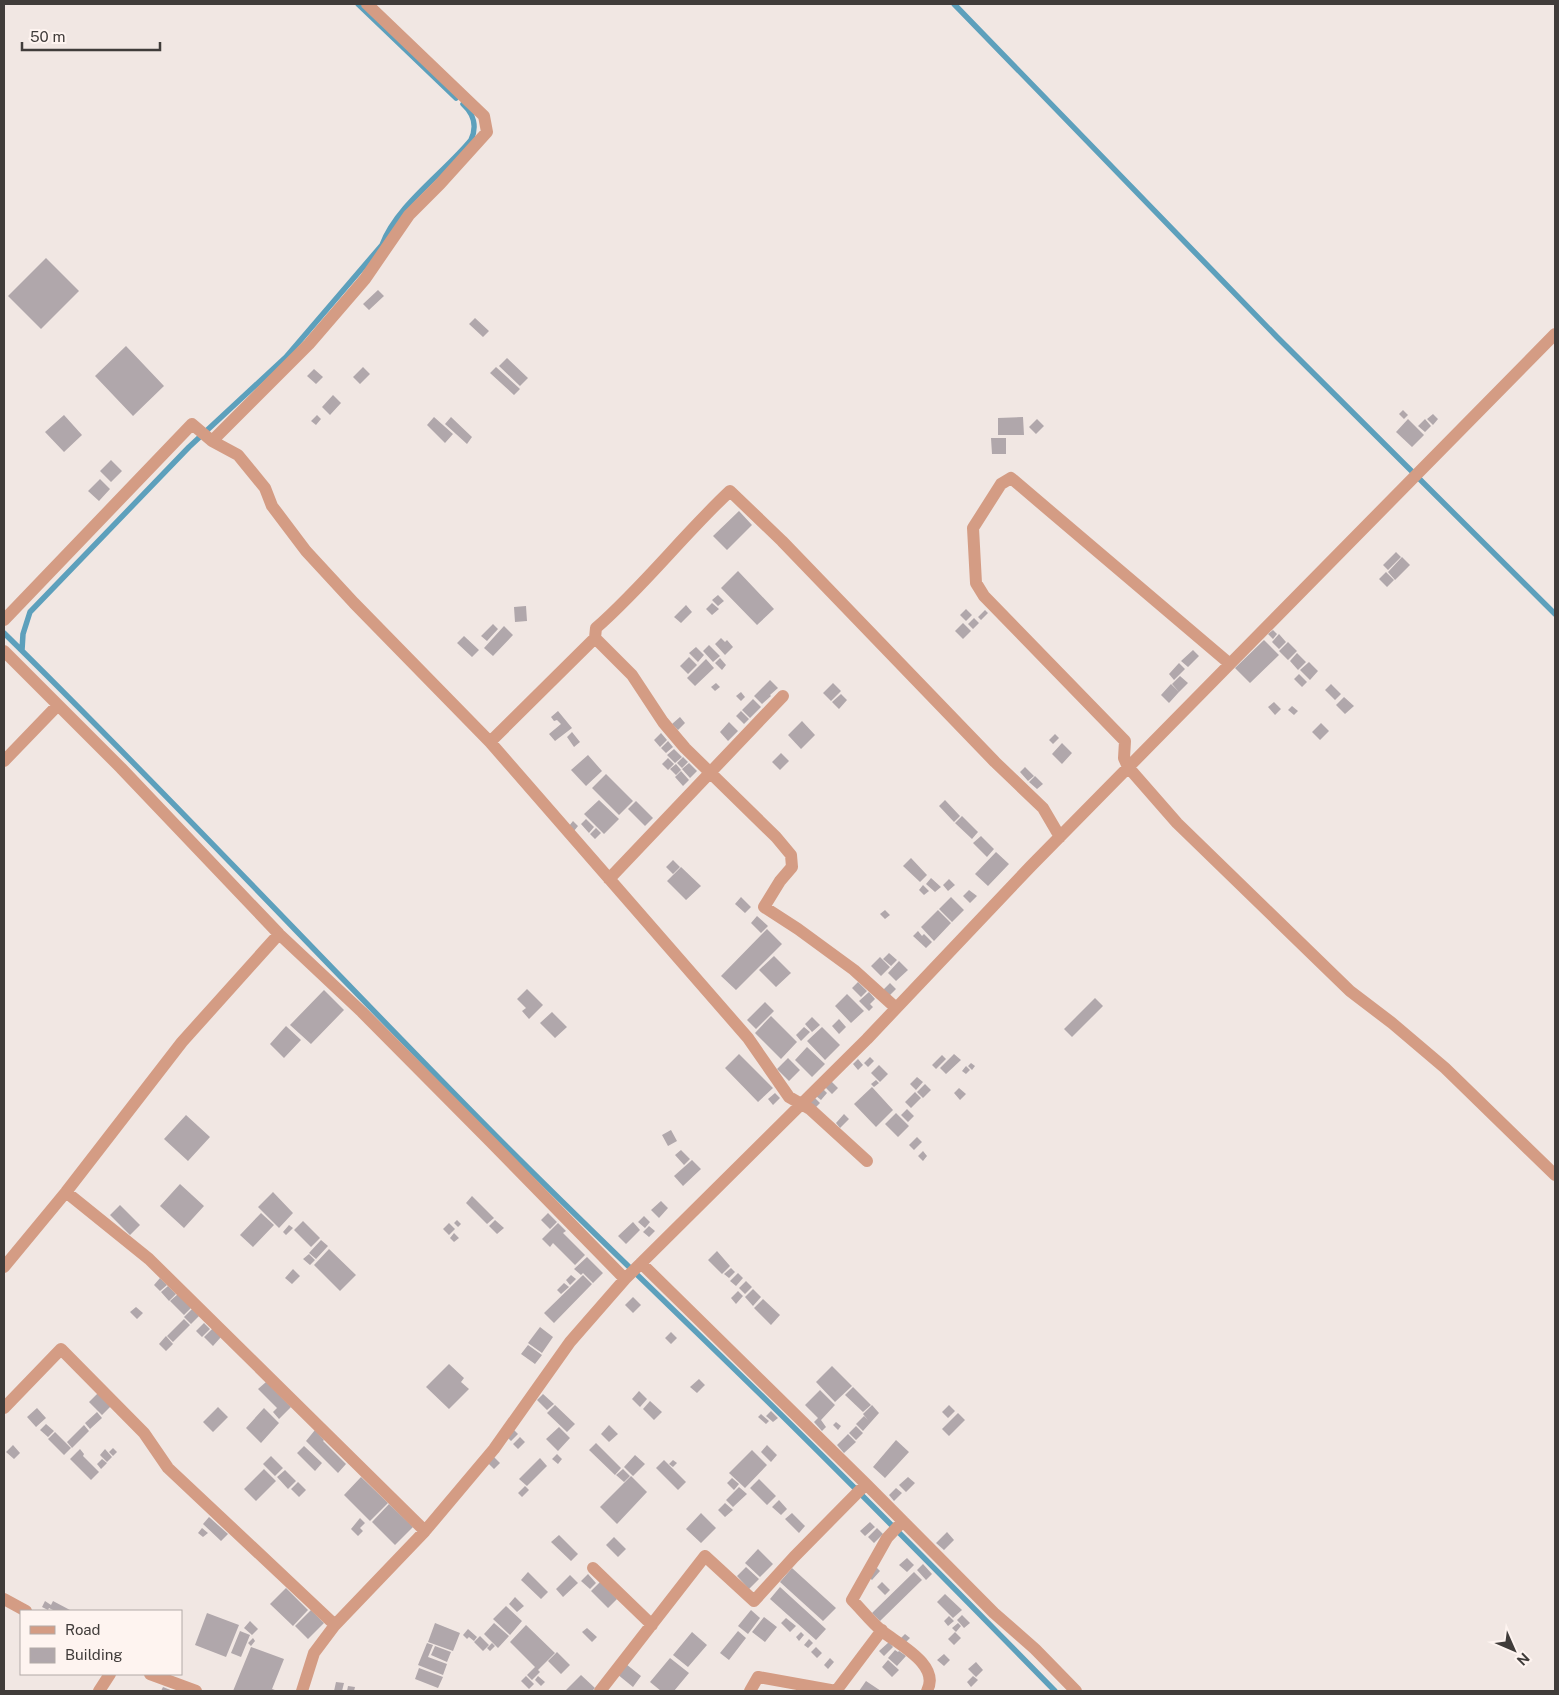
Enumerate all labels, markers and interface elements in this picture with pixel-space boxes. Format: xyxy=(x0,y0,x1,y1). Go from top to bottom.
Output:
scale bar xyxy=(22,20,160,52)
text: 50 m xyxy=(30,28,65,45)
legend xyxy=(20,1610,182,1675)
text: Road xyxy=(65,1621,101,1638)
north arrow xyxy=(1489,1625,1539,1675)
text: Building xyxy=(65,1646,123,1663)
text: N xyxy=(1514,1650,1533,1669)

